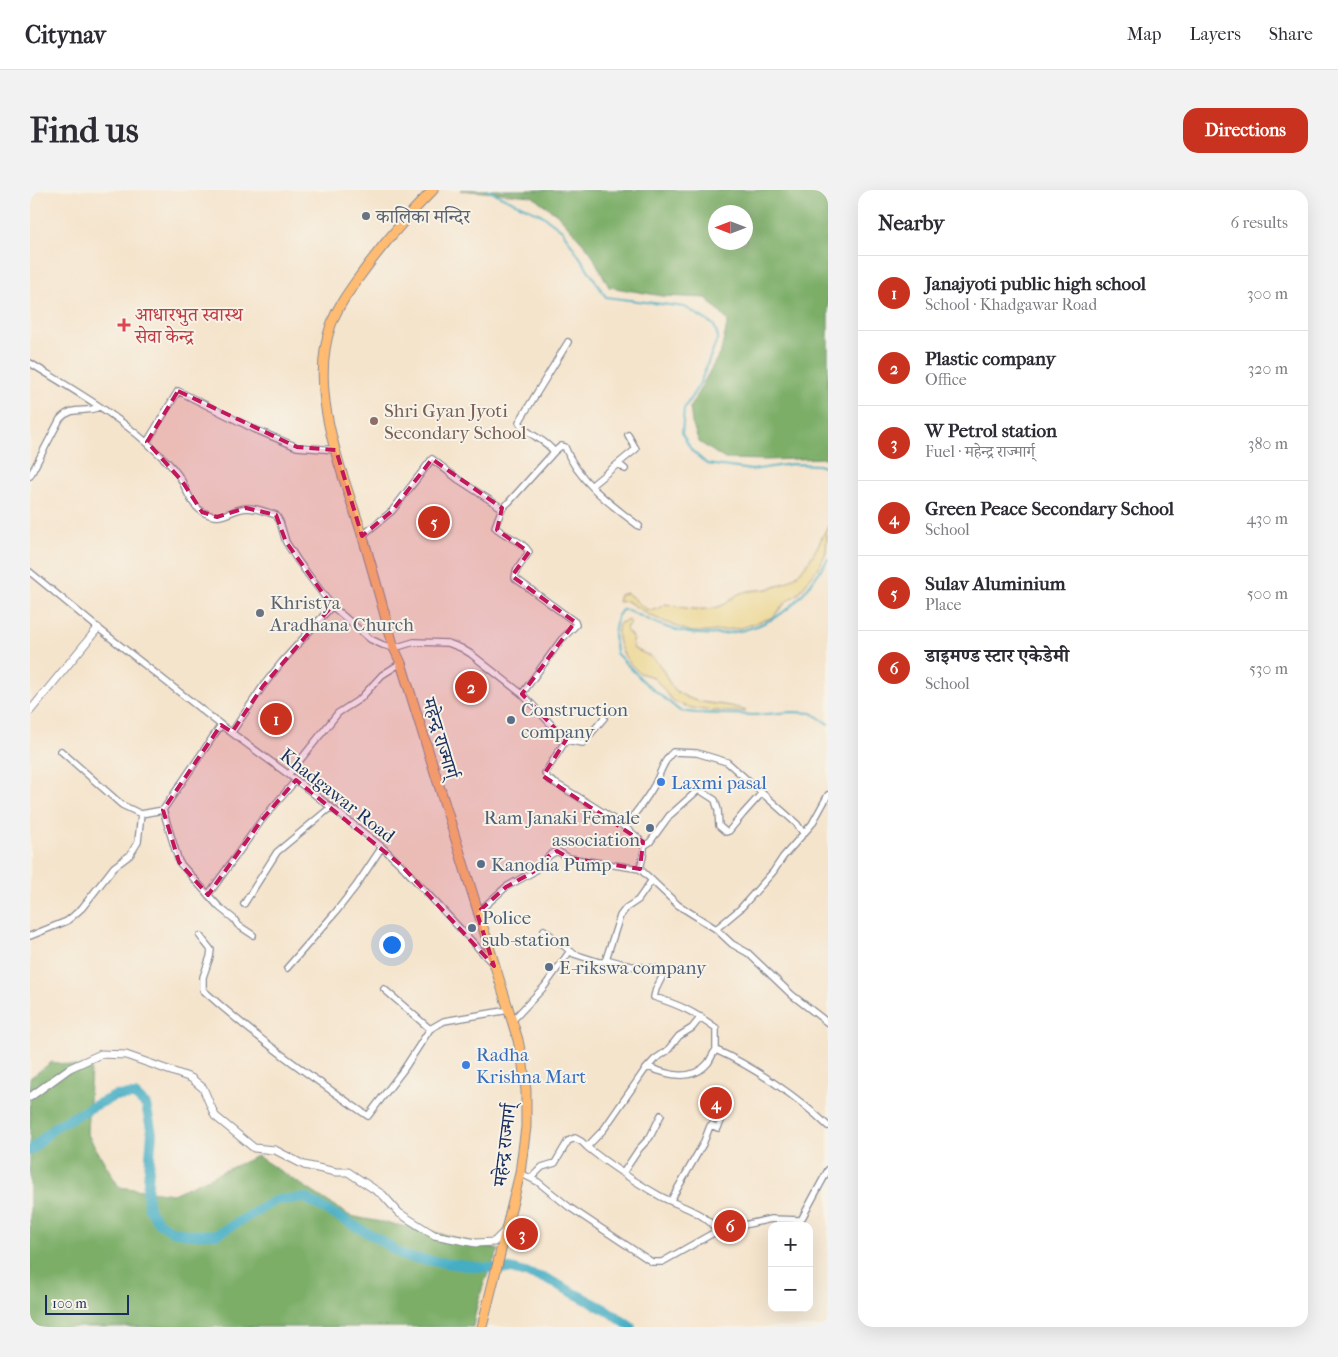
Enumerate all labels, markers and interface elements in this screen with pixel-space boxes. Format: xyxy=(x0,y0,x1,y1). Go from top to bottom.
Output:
text: Citynav xyxy=(25,21,106,49)
text: Map xyxy=(1127,24,1161,45)
text: Layers xyxy=(1189,24,1241,45)
text: Share xyxy=(1269,24,1313,45)
button: Directions xyxy=(1183,108,1308,153)
text: Find us xyxy=(30,110,139,151)
north arrow xyxy=(708,205,753,250)
place label: कालिका मन्दिर xyxy=(375,206,471,228)
marker: कालिका मन्दिर xyxy=(360,210,372,222)
text: Nearby xyxy=(878,211,944,235)
text: 6 results xyxy=(1230,213,1288,232)
text: Janajyoti public high school xyxy=(925,273,1146,295)
text: 1 xyxy=(891,284,897,303)
text: 300 m xyxy=(1247,284,1288,303)
text: School · Khadgawar Road xyxy=(925,295,1097,314)
place label: आधारभुत स्वास्थ सेवा केन्द्र xyxy=(134,304,244,348)
marker: आधारभुत स्वास्थ सेवा केन्द्र xyxy=(117,318,131,332)
text: Plastic company xyxy=(925,348,1056,370)
text: 2 xyxy=(890,359,898,378)
text: 320 m xyxy=(1248,359,1288,378)
text: Office xyxy=(925,370,967,389)
place label: Shri Gyan Jyoti Secondary School xyxy=(384,400,527,444)
marker: Shri Gyan Jyoti Secondary School xyxy=(368,415,380,427)
text: W Petrol station xyxy=(925,420,1057,442)
text: 3 xyxy=(891,434,897,453)
text: 380 m xyxy=(1248,434,1288,453)
text: Fuel · महेन्द्र राज्मार्ग् xyxy=(925,442,1035,461)
text: Green Peace Secondary School xyxy=(925,498,1174,520)
pin: 5 xyxy=(418,503,450,541)
text: 4 xyxy=(889,509,899,528)
text: 430 m xyxy=(1246,509,1288,528)
text: School xyxy=(925,520,970,539)
text: Sulav Aluminium xyxy=(925,573,1065,595)
text: 5 xyxy=(891,584,897,603)
text: 500 m xyxy=(1247,584,1288,603)
place label: Khristya Aradhana Church xyxy=(269,592,414,636)
text: Place xyxy=(925,595,961,614)
marker: Khristya Aradhana Church xyxy=(254,607,266,619)
text: डाइमण्ड स्टार एकेडेमी xyxy=(925,645,1069,667)
text: 6 xyxy=(890,659,898,678)
text: 530 m xyxy=(1249,659,1288,678)
pin: 2 xyxy=(455,668,487,706)
text: School xyxy=(925,674,970,693)
street label: महेन्द्र राज्मार्ग् xyxy=(416,694,464,784)
place label: Construction company xyxy=(521,699,628,743)
pin: 1 xyxy=(260,700,292,738)
marker: Construction company xyxy=(505,714,517,726)
street label: Khadgawar Road xyxy=(276,744,400,848)
place label: Laxmi pasal xyxy=(671,772,767,794)
marker: Laxmi pasal xyxy=(655,776,667,788)
place label: Ram Janaki Female association xyxy=(484,807,640,851)
marker: Ram Janaki Female association xyxy=(644,822,656,834)
place label: Kanodia Pump xyxy=(491,854,612,876)
marker: Kanodia Pump xyxy=(475,858,487,870)
place label: Police sub-station xyxy=(482,907,570,951)
marker: Police sub-station xyxy=(466,922,478,934)
your location xyxy=(379,932,405,958)
place label: E-rikswa company xyxy=(559,957,707,979)
marker: E-rikswa company xyxy=(543,961,555,973)
place label: Radha Krishna Mart xyxy=(476,1044,586,1088)
marker: Radha Krishna Mart xyxy=(460,1059,472,1071)
pin: 4 xyxy=(700,1084,732,1122)
street label: महेन्द्र राज्मार्ग् xyxy=(488,1100,522,1189)
pin: 6 xyxy=(714,1207,746,1245)
pin: 3 xyxy=(506,1215,538,1253)
map controls xyxy=(768,1222,813,1312)
button: + xyxy=(768,1222,813,1267)
button: − xyxy=(768,1267,813,1312)
scale bar xyxy=(45,1292,129,1315)
text: 100 m xyxy=(52,1295,87,1312)

